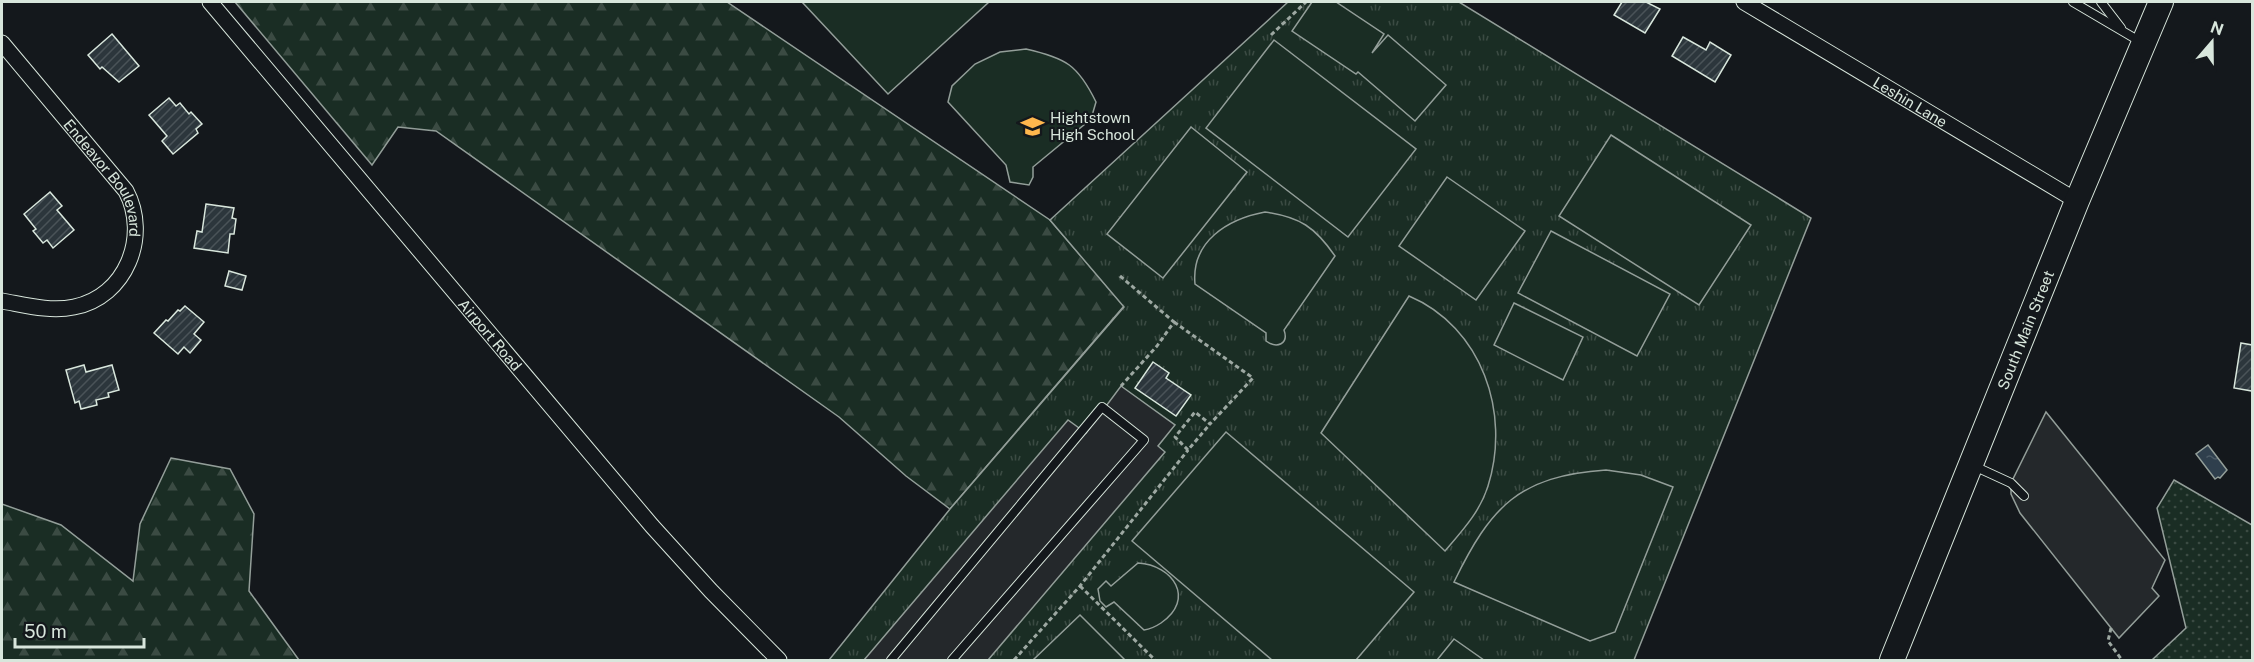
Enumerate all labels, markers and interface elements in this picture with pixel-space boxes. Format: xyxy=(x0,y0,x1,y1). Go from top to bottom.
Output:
north arrow xyxy=(2182,12,2242,72)
text: N xyxy=(2208,17,2226,39)
street label: Leshin Lane xyxy=(1871,73,1951,130)
place label: Hightstown High School xyxy=(1050,109,1135,143)
school or university icon: Hightstown High School xyxy=(1019,113,1045,139)
street label: Endeavor Boulevard xyxy=(61,115,144,237)
street label: South Main Street xyxy=(1993,268,2057,392)
street label: Airport Road xyxy=(455,295,525,374)
scale bar xyxy=(15,611,144,649)
text: 50 m xyxy=(24,621,67,642)

